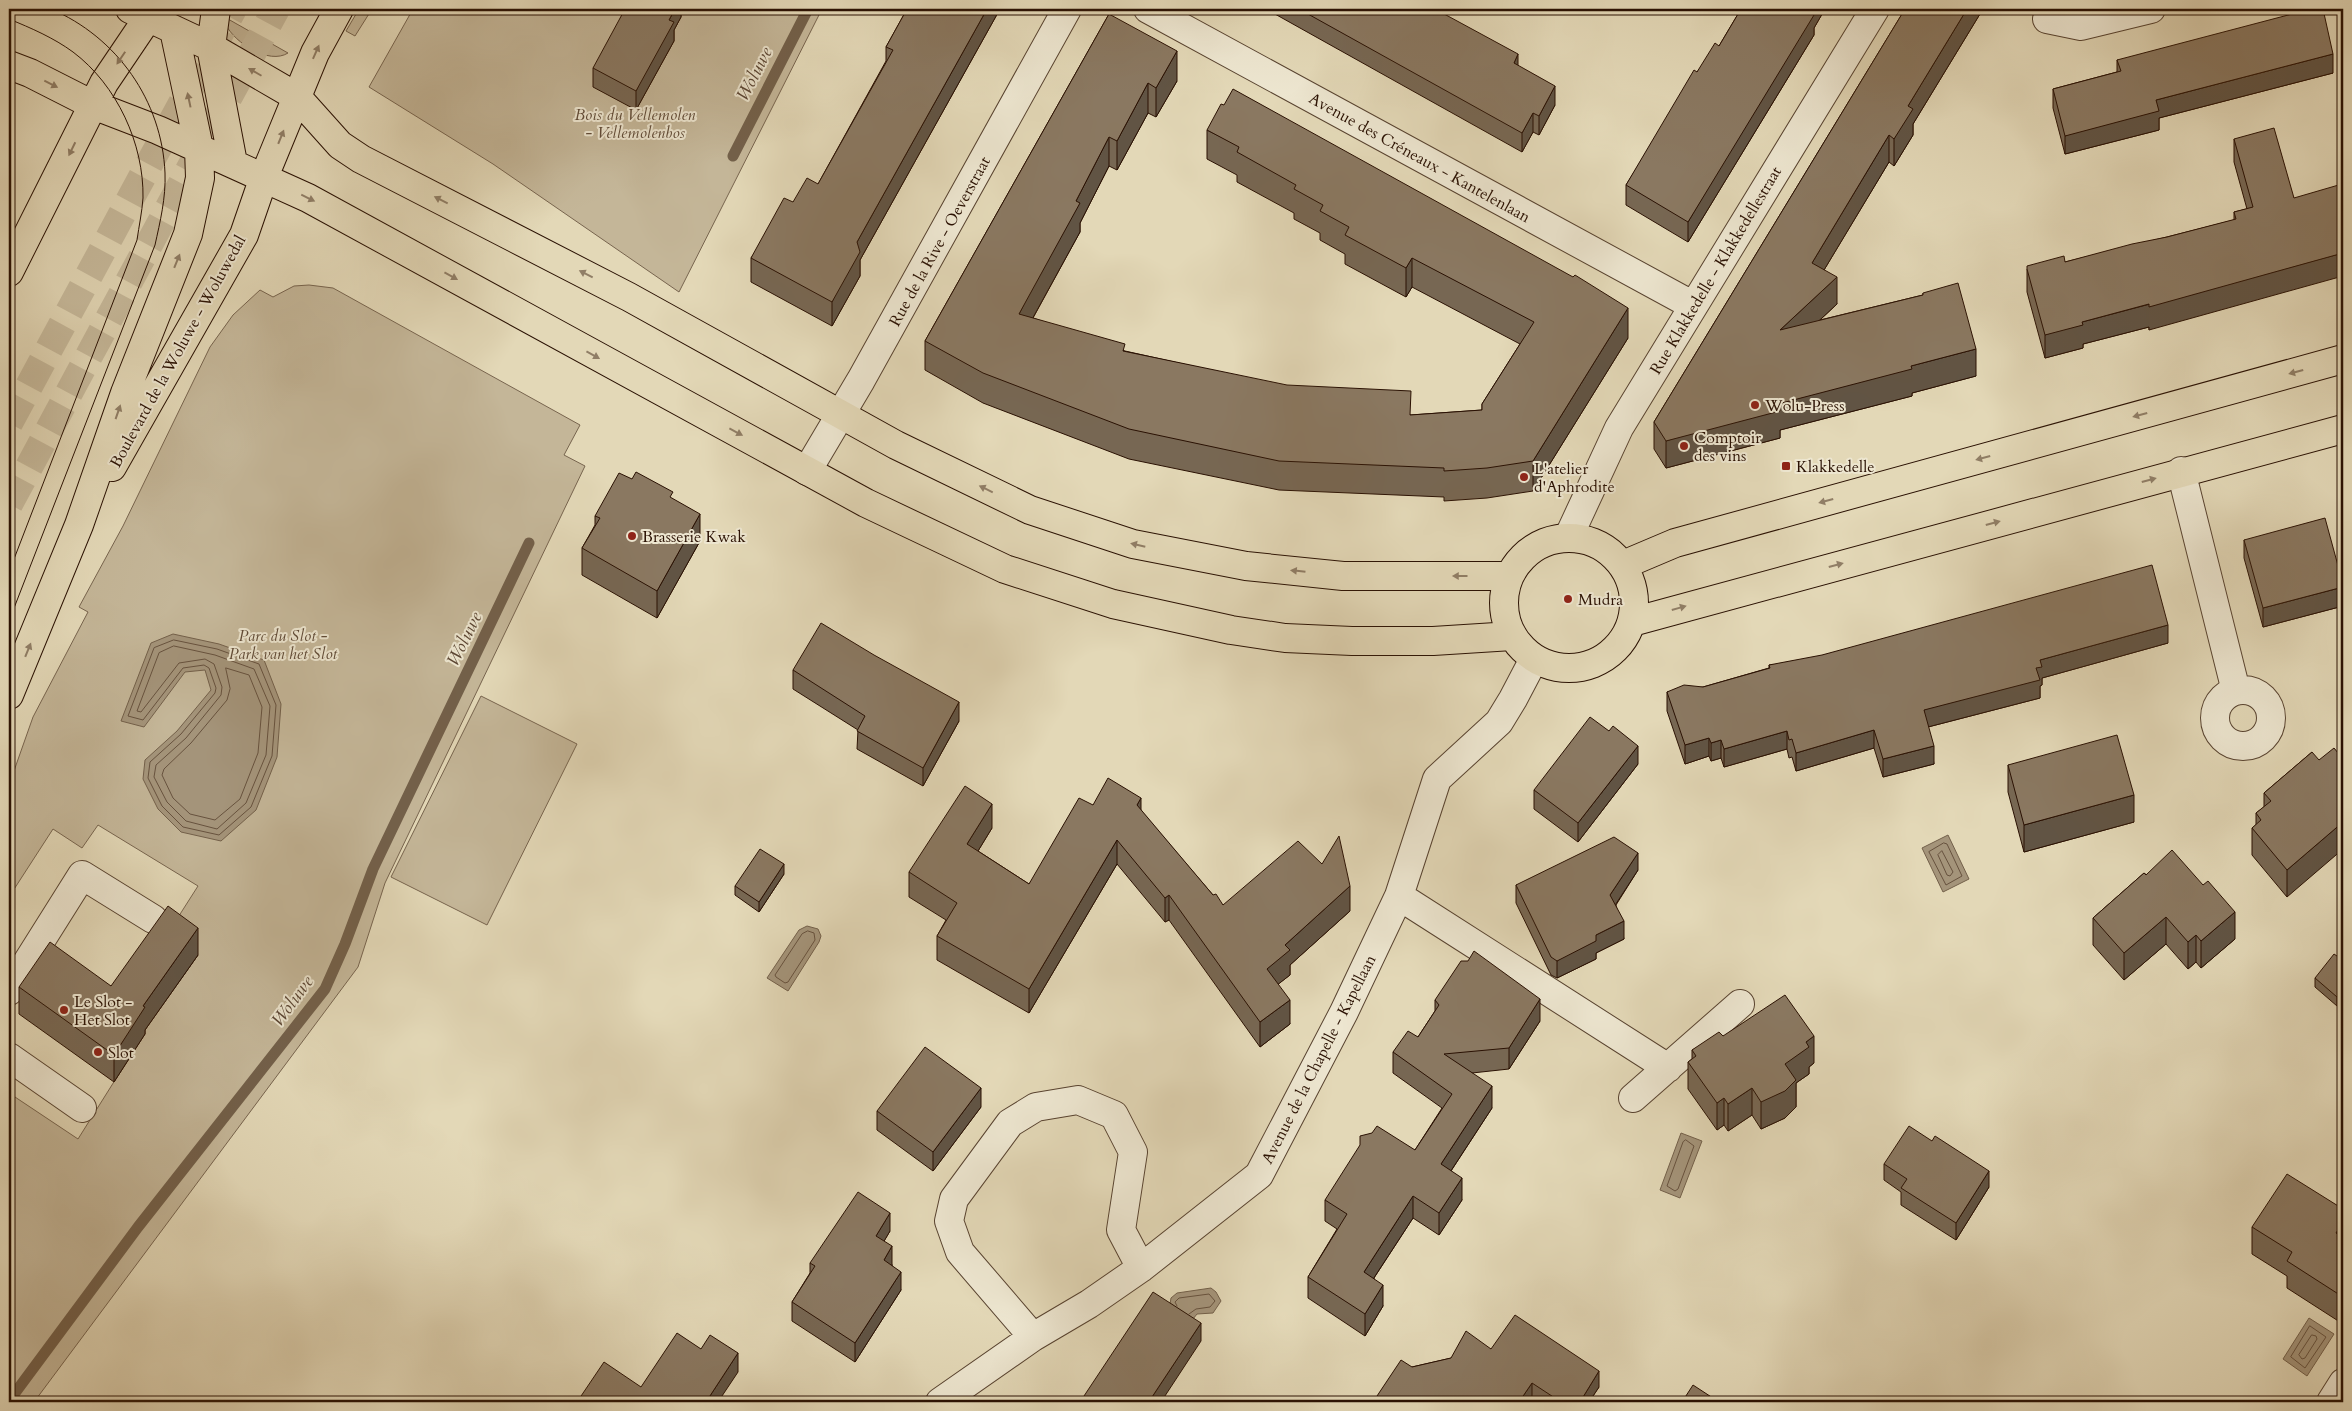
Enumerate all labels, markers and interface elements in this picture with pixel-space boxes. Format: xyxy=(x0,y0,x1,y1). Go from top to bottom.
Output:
water label: Woluwe xyxy=(730,42,779,106)
one-way arrow xyxy=(312,45,320,59)
one-way arrow xyxy=(116,51,126,64)
one-way arrow xyxy=(248,68,261,77)
one-way arrow xyxy=(44,80,59,88)
street label: Avenue des Créneaux - Kantelenlaan xyxy=(1305,88,1534,228)
one-way arrow xyxy=(185,93,193,108)
park label: Bois du Vellemolen - Vellemolenbos xyxy=(575,104,696,144)
one-way arrow xyxy=(277,130,285,144)
one-way arrow xyxy=(67,141,76,156)
street label: Rue de la Rive - Oeverstraat xyxy=(884,153,996,330)
street label: Rue Klakkedelle - Klakkedellestraat xyxy=(1645,162,1787,379)
one-way arrow xyxy=(301,194,316,202)
one-way arrow xyxy=(434,196,448,204)
street label: Boulevard de la Woluwe - Woluwedal xyxy=(105,231,251,472)
one-way arrow xyxy=(173,253,181,268)
one-way arrow xyxy=(578,270,593,278)
one-way arrow xyxy=(444,272,458,280)
one-way arrow xyxy=(586,351,600,359)
one-way arrow xyxy=(2289,368,2304,376)
place label: Wolu-Press xyxy=(1764,395,1845,417)
marker: Wolu-Press xyxy=(1749,399,1761,411)
one-way arrow xyxy=(115,405,122,420)
one-way arrow xyxy=(2132,411,2147,419)
place label: Comptoir des vins xyxy=(1694,427,1761,467)
one-way arrow xyxy=(729,428,743,437)
marker: Comptoir des vins xyxy=(1678,440,1690,452)
one-way arrow xyxy=(1975,454,1990,462)
place label: Klakkedelle xyxy=(1796,456,1874,478)
place label: L'atelier d'Aphrodite xyxy=(1534,458,1615,498)
marker: Klakkedelle xyxy=(1780,460,1792,472)
marker: L'atelier d'Aphrodite xyxy=(1518,471,1530,483)
one-way arrow xyxy=(2142,476,2157,484)
one-way arrow xyxy=(979,484,993,492)
one-way arrow xyxy=(1819,497,1834,505)
one-way arrow xyxy=(1985,518,2000,526)
place label: Brasserie Kwak xyxy=(642,526,746,548)
marker: Brasserie Kwak xyxy=(626,530,638,542)
one-way arrow xyxy=(1129,540,1145,548)
one-way arrow xyxy=(1828,561,1843,569)
one-way arrow xyxy=(1290,567,1306,575)
one-way arrow xyxy=(1452,572,1468,580)
place label: Mudra xyxy=(1578,589,1623,611)
marker: Mudra xyxy=(1562,593,1574,605)
one-way arrow xyxy=(1672,604,1687,612)
water label: Woluwe xyxy=(441,607,489,671)
park label: Parc du Slot - Park van het Slot xyxy=(229,625,338,665)
one-way arrow xyxy=(24,643,32,657)
street label: Avenue de la Chapelle - Kapellaan xyxy=(1256,951,1381,1168)
water label: Woluwe xyxy=(265,970,320,1032)
place label: Le Slot - Het Slot xyxy=(74,991,132,1031)
marker: Le Slot - Het Slot xyxy=(58,1004,70,1016)
place label: Slot xyxy=(108,1042,134,1064)
marker: Slot xyxy=(92,1046,104,1058)

